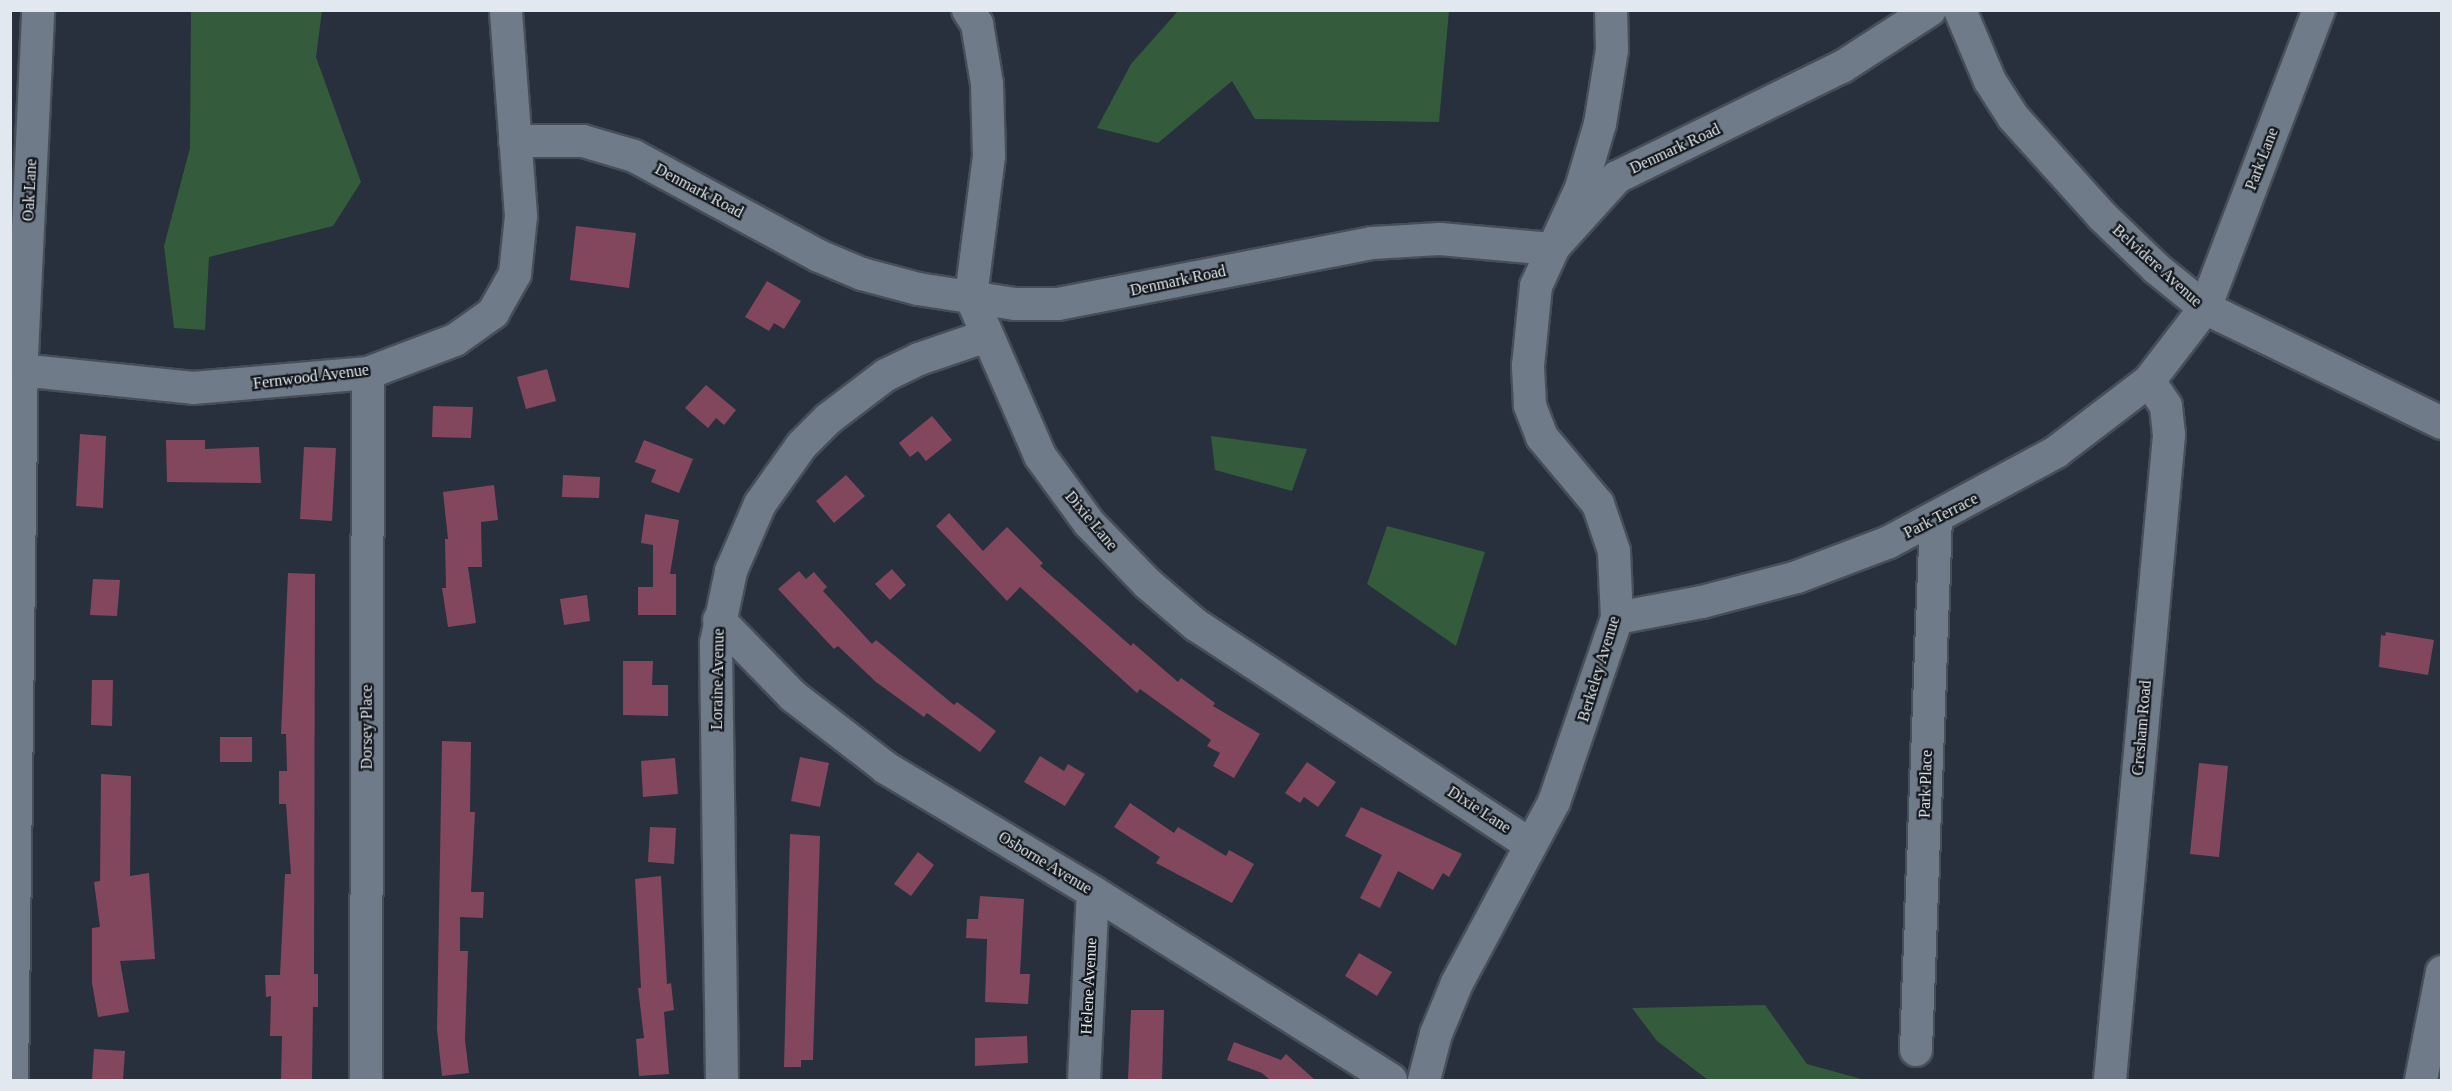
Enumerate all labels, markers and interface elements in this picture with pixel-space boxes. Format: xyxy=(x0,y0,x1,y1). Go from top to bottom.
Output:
street label: Denmark Road xyxy=(1627,120,1723,178)
street label: Park Lane xyxy=(2241,125,2283,193)
street label: Oak Lane xyxy=(19,158,41,222)
street label: Denmark Road xyxy=(652,160,746,222)
street label: Belvidere Avenue xyxy=(2108,220,2206,312)
street label: Denmark Road xyxy=(1128,261,1228,301)
street label: Fernwood Avenue xyxy=(252,360,370,394)
street label: Dixie Lane xyxy=(1061,487,1121,555)
street label: Park Terrace xyxy=(1901,489,1981,543)
street label: Berkeley Avenue xyxy=(1574,613,1624,725)
street label: Loraine Avenue xyxy=(708,628,728,730)
street label: Gresham Road xyxy=(2128,680,2156,776)
street label: Dorsey Place xyxy=(357,685,377,769)
street label: Park Place xyxy=(1915,750,1937,818)
street label: Dixie Lane xyxy=(1444,782,1514,838)
street label: Osborne Avenue xyxy=(994,827,1096,899)
street label: Helene Avenue xyxy=(1077,937,1101,1035)

